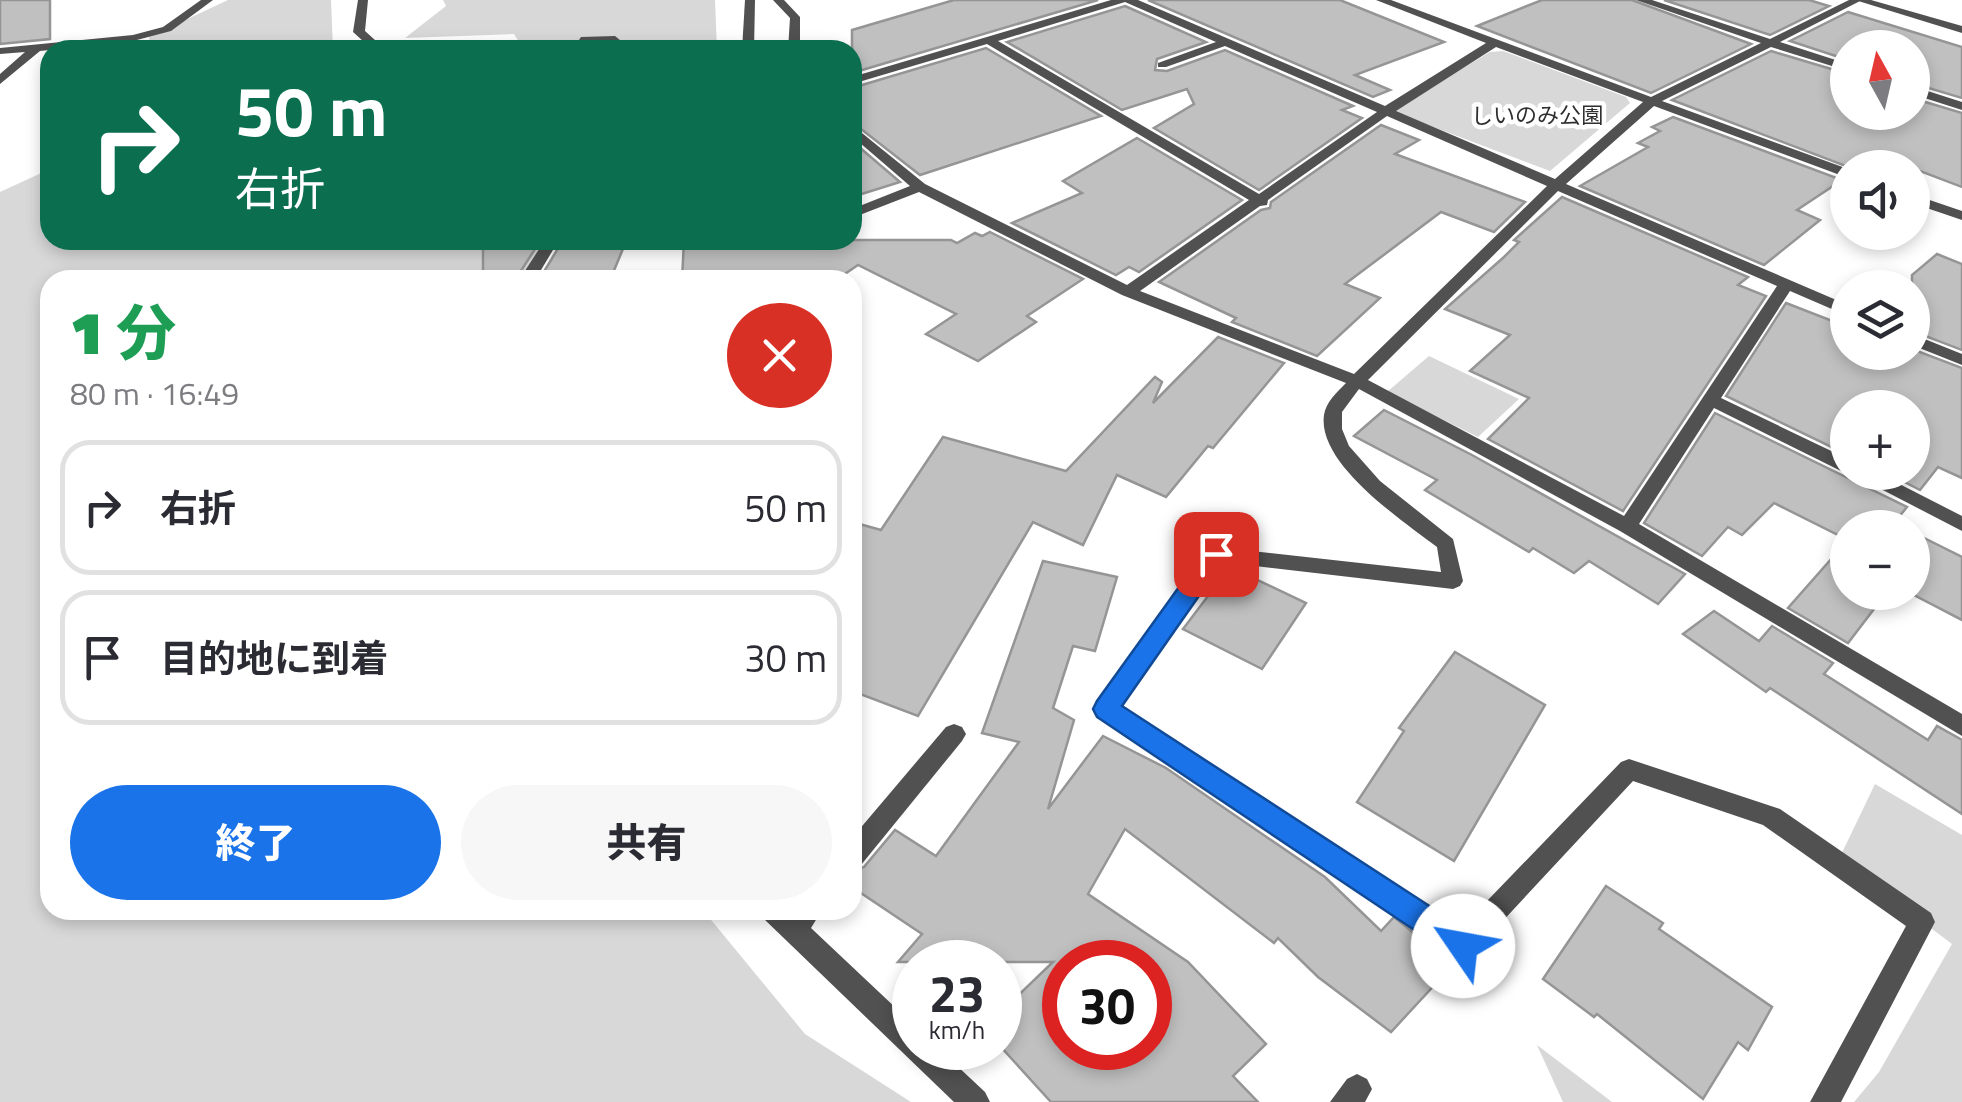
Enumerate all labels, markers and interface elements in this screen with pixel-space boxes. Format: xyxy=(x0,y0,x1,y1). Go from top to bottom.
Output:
north arrow xyxy=(1830,30,1930,130)
map controls xyxy=(1830,30,1930,610)
text: 50 m xyxy=(235,57,388,163)
icon: right xyxy=(70,80,200,210)
park label: しいのみ公園 xyxy=(1471,98,1603,132)
button: sound xyxy=(1830,150,1930,250)
text: 右折 xyxy=(235,154,325,222)
button: layers xyxy=(1830,270,1930,370)
text: 1 分 xyxy=(70,286,176,377)
button: close xyxy=(727,303,832,408)
text: 80 m · 16:49 xyxy=(70,369,239,417)
button: + xyxy=(1830,390,1930,490)
text: 右折 xyxy=(160,479,236,537)
text: 50 m xyxy=(744,479,827,537)
icon: right xyxy=(75,480,130,535)
button: − xyxy=(1830,510,1930,610)
pin xyxy=(1174,512,1259,597)
icon: arrive xyxy=(1189,527,1244,582)
text: 目的地に到着 xyxy=(160,629,388,687)
text: 30 m xyxy=(744,629,827,687)
icon: arrive xyxy=(75,630,130,685)
button: 終了 xyxy=(70,785,441,900)
button: 共有 xyxy=(461,785,832,900)
position arrow xyxy=(1411,894,1515,998)
speed limit sign: 30 xyxy=(1042,940,1172,1070)
text: 23 xyxy=(929,955,985,1031)
text: km/h xyxy=(929,1011,985,1049)

